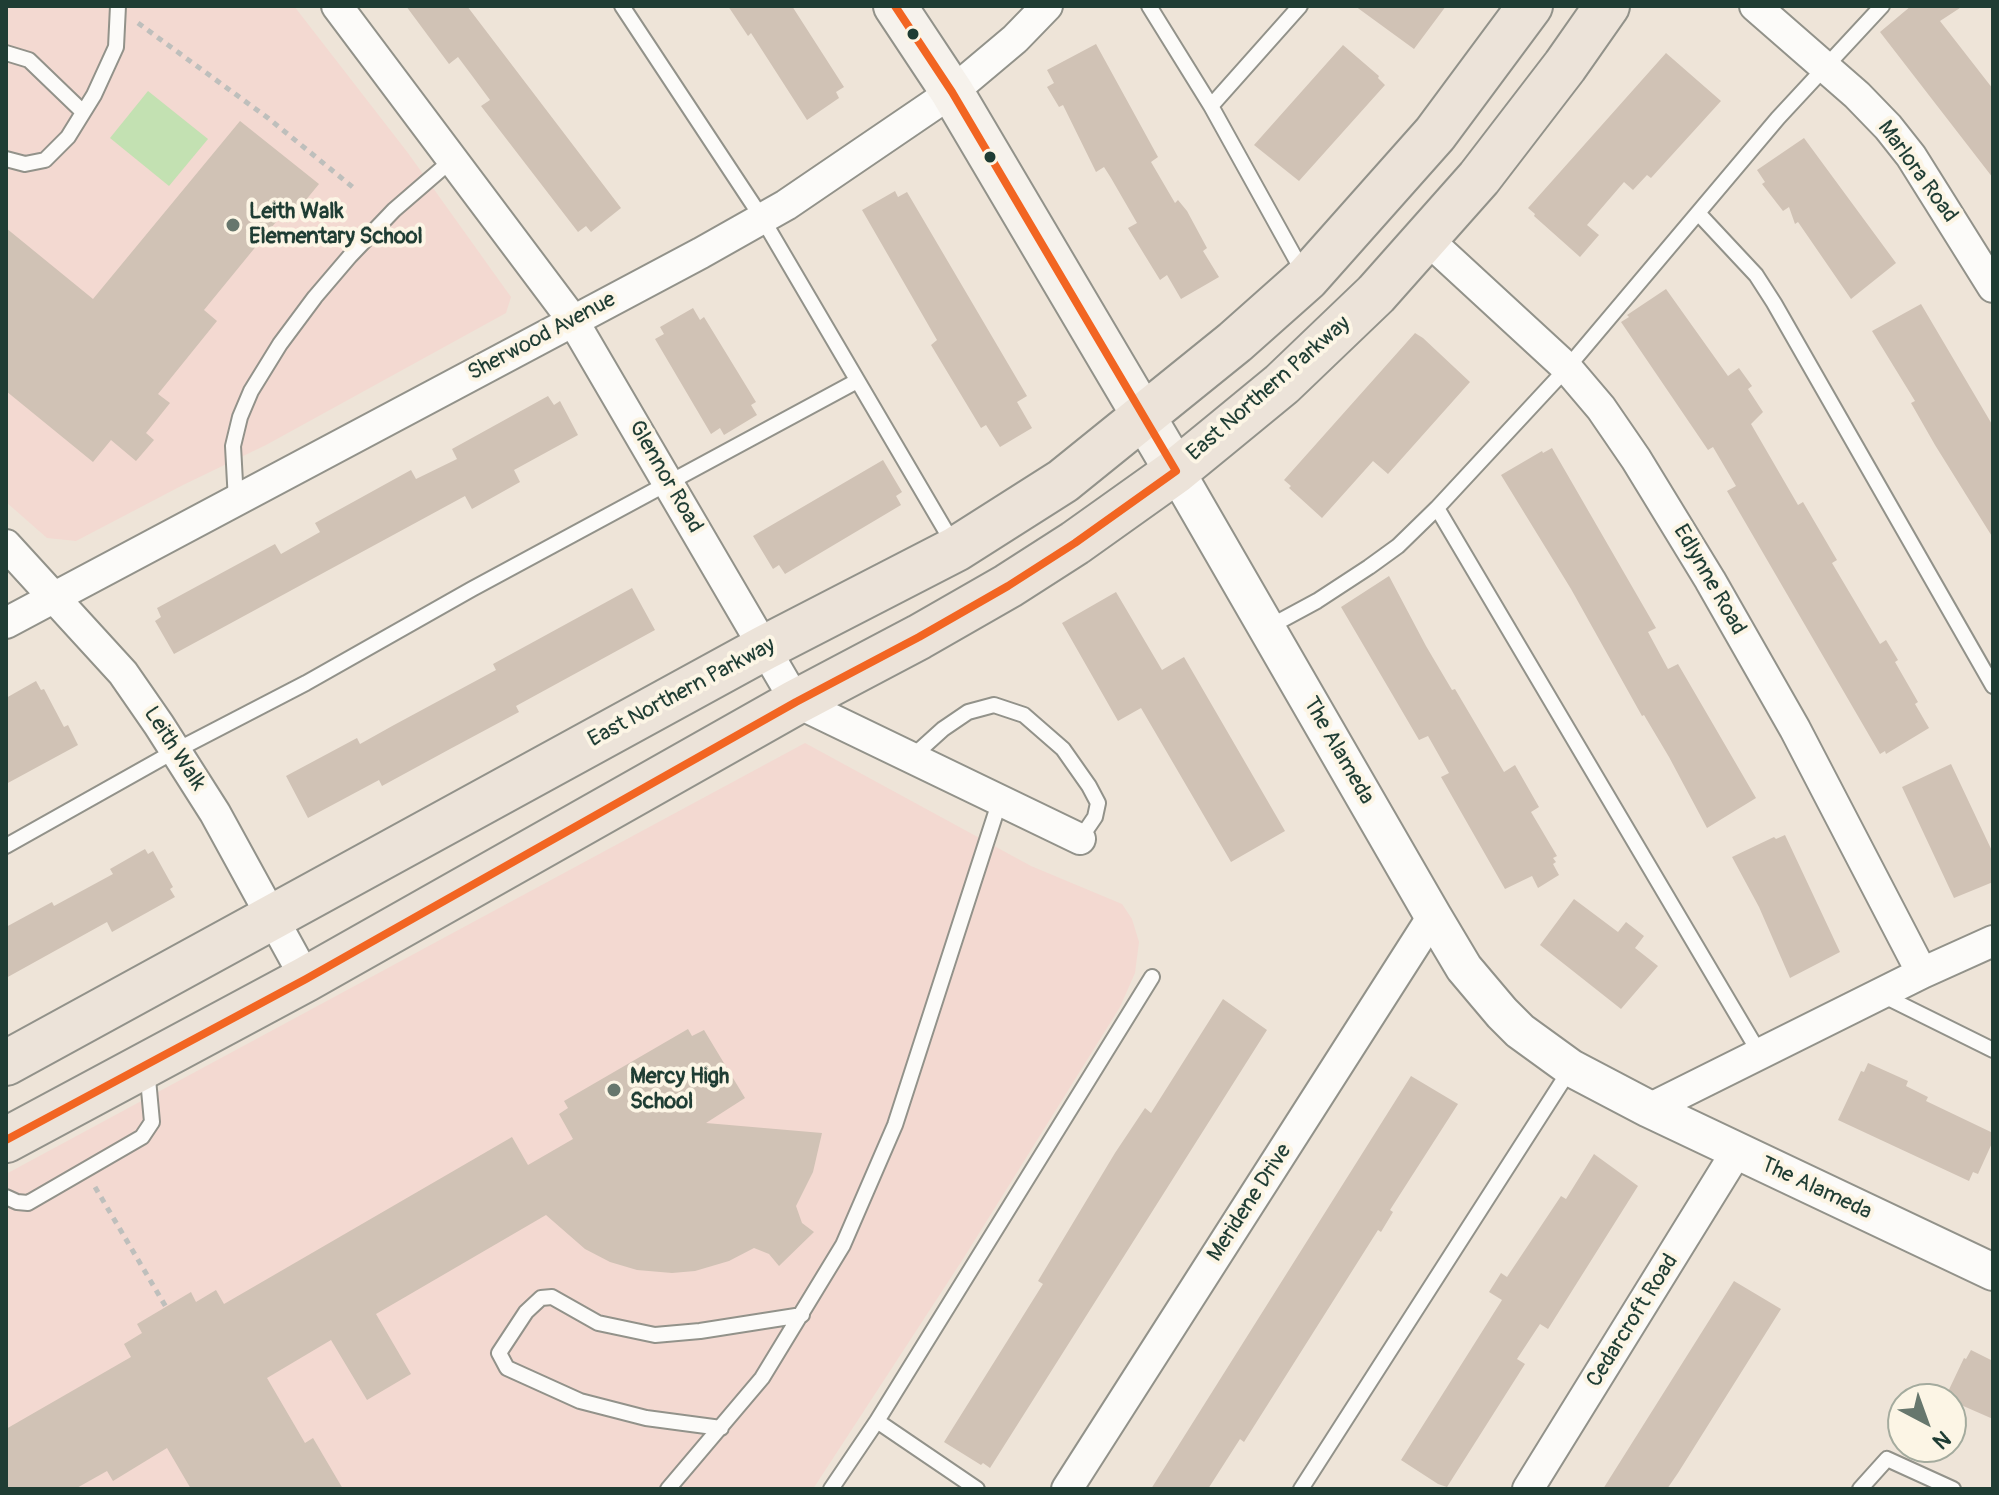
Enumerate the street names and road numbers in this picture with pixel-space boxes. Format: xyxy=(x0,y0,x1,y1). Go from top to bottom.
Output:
street label: Marlora Road xyxy=(1871,116,1963,228)
street label: Sherwood Avenue xyxy=(464,287,620,387)
street label: East Northern Parkway xyxy=(1182,311,1356,467)
street label: Glennor Road xyxy=(622,416,708,538)
street label: Edlynne Road xyxy=(1667,520,1751,640)
street label: East Northern Parkway xyxy=(584,633,780,753)
street label: The Alameda xyxy=(1297,693,1379,809)
street label: Leith Walk xyxy=(137,702,211,796)
street label: Meridene Drive xyxy=(1202,1139,1298,1267)
street label: The Alameda xyxy=(1756,1152,1876,1226)
street label: Cedarcroft Road xyxy=(1582,1250,1684,1392)

